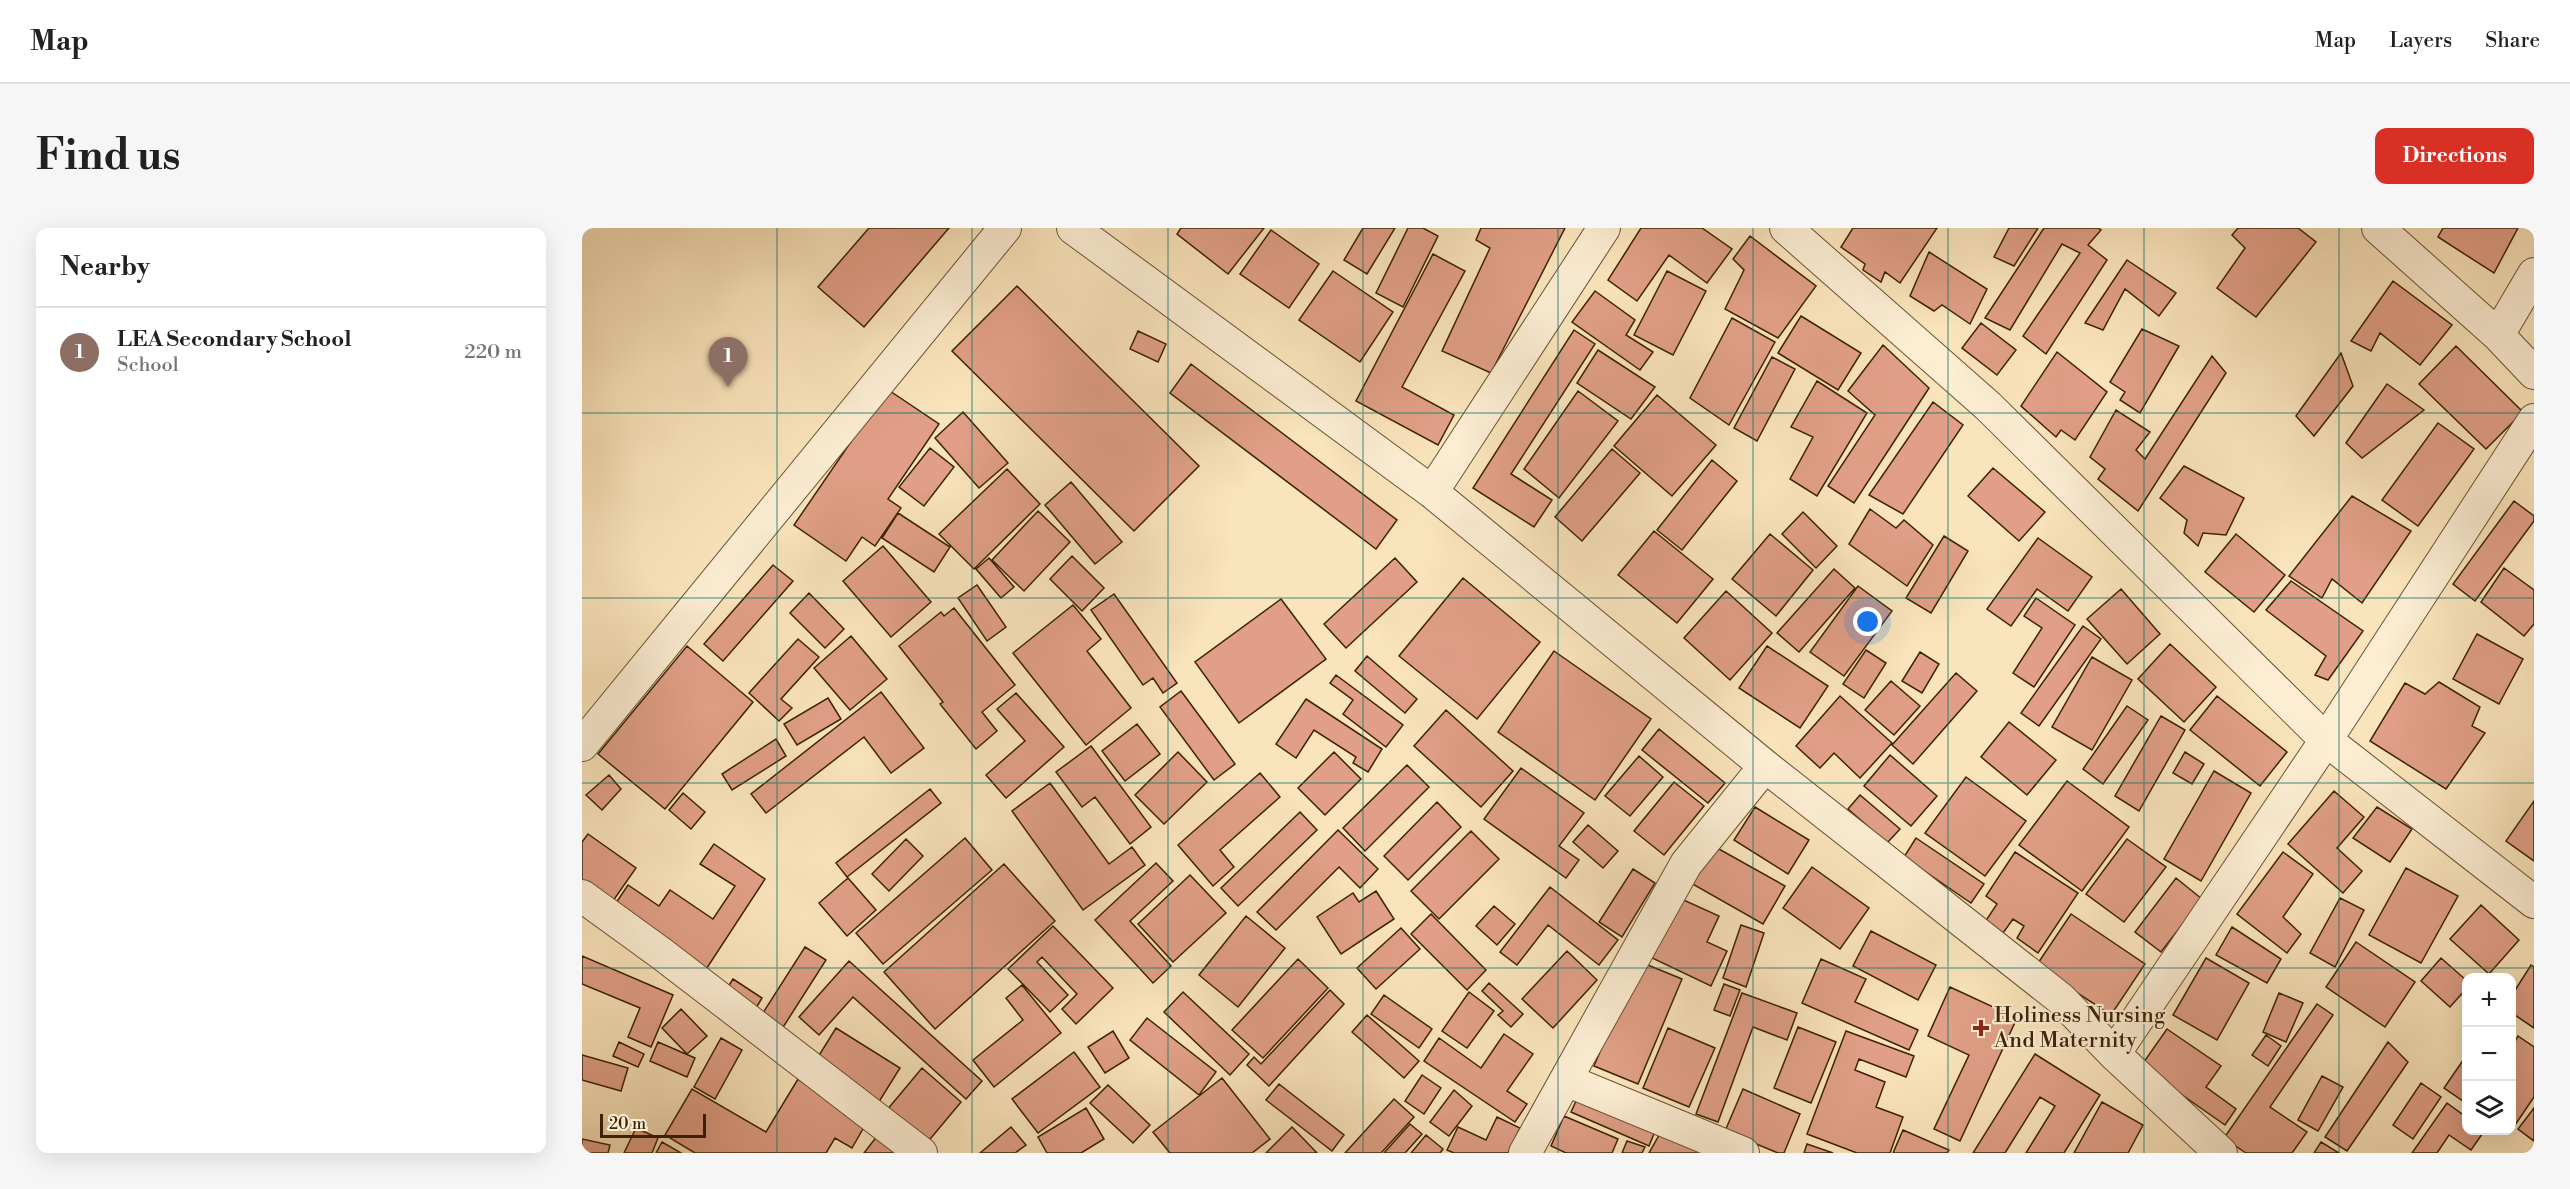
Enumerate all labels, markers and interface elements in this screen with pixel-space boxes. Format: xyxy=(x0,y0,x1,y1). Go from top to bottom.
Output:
text: Map xyxy=(30,24,89,59)
text: Map xyxy=(2315,28,2356,54)
text: Layers xyxy=(2389,28,2452,54)
text: Share xyxy=(2485,28,2540,54)
button: Directions xyxy=(2375,128,2534,184)
text: Find us xyxy=(36,130,180,183)
text: Nearby xyxy=(60,251,150,283)
text: LEA Secondary School xyxy=(117,326,352,353)
pin: 1 xyxy=(708,338,748,387)
text: 1 xyxy=(75,340,84,365)
text: 220 m xyxy=(464,340,522,365)
text: School xyxy=(117,353,179,378)
your location xyxy=(1853,607,1882,636)
map controls xyxy=(2462,973,2516,1135)
button: + xyxy=(2462,973,2516,1027)
place label: Holiness Nursing And Maternity xyxy=(1993,1002,2166,1054)
marker: Holiness Nursing And Maternity xyxy=(1972,1019,1990,1037)
button: − xyxy=(2462,1027,2516,1081)
button: layers xyxy=(2462,1081,2516,1135)
scale bar xyxy=(600,1111,706,1138)
text: 20 m xyxy=(609,1114,646,1134)

